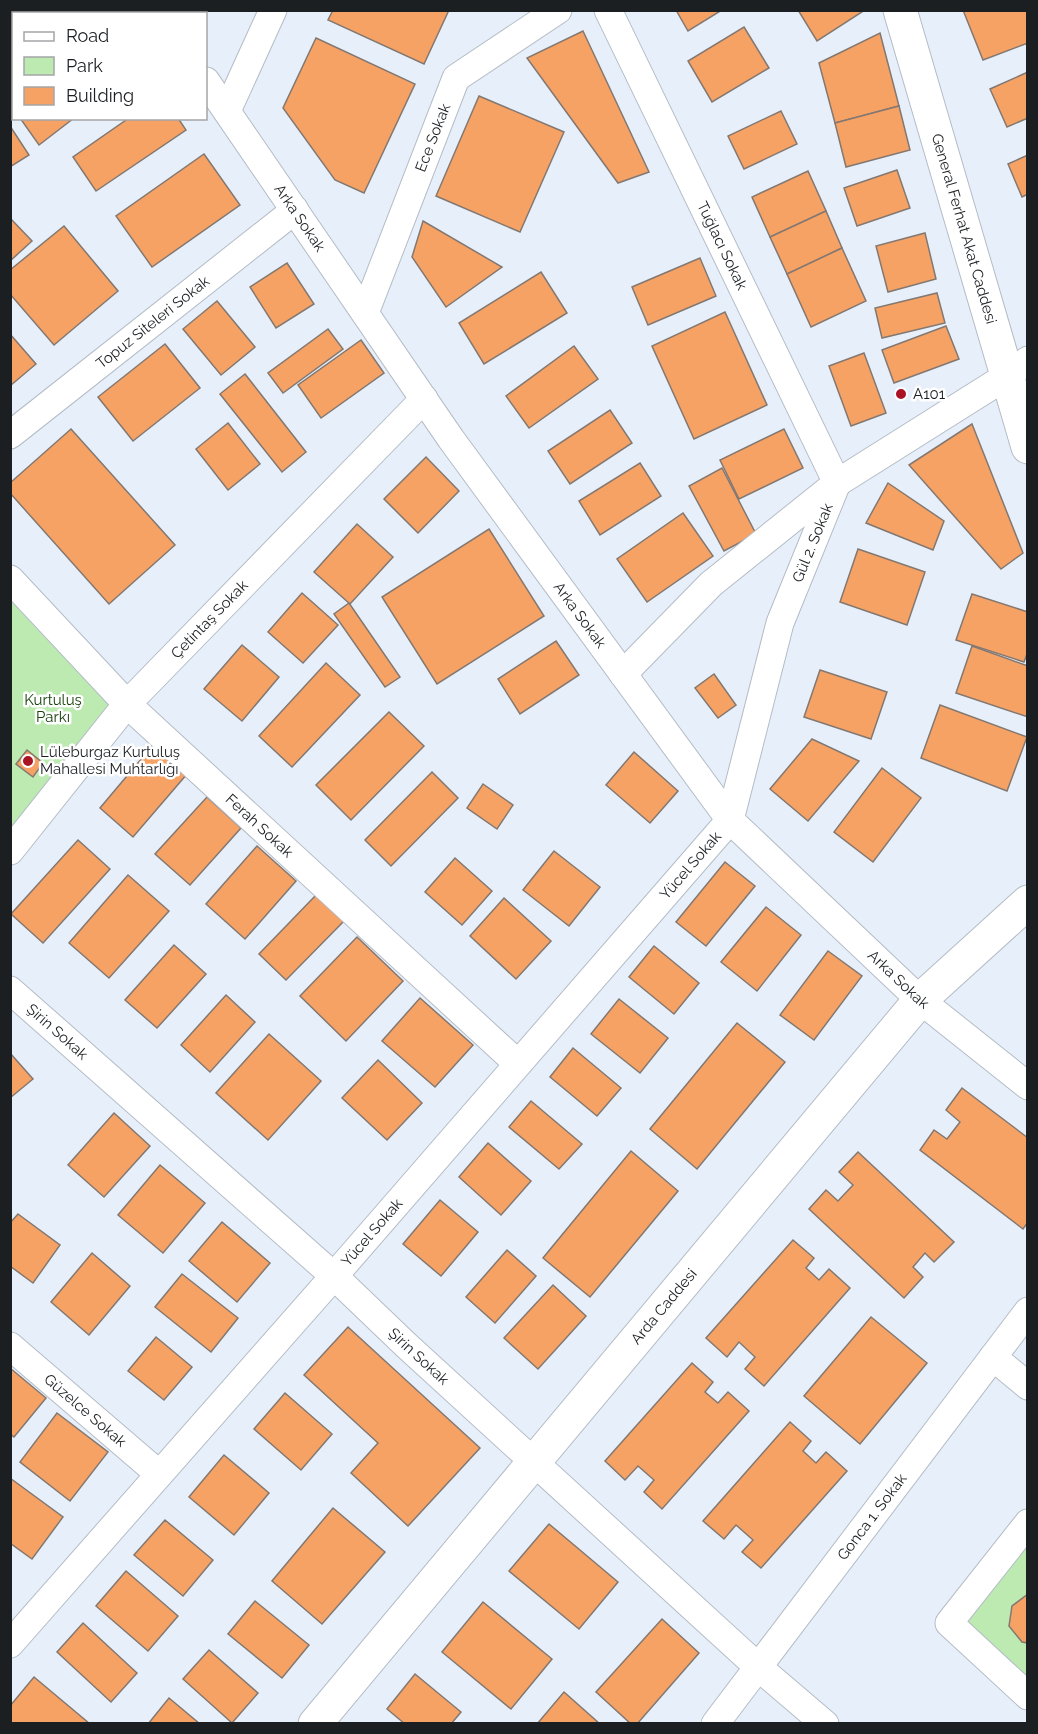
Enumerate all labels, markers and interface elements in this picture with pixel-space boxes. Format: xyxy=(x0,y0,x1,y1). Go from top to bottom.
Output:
legend xyxy=(12,12,207,120)
text: Road xyxy=(66,25,109,46)
text: Park xyxy=(66,55,103,76)
text: Building xyxy=(66,85,134,106)
street label: Ece Sokak xyxy=(412,101,454,174)
street label: General Ferhat Akat Caddesi xyxy=(928,132,1000,326)
street label: Arka Sokak xyxy=(270,181,329,255)
street label: Tuğlacı Sokak xyxy=(693,199,751,293)
street label: Topuz Siteleri Sokak xyxy=(93,272,213,372)
place label: A101 xyxy=(913,385,946,403)
marker: A101 xyxy=(894,387,908,401)
street label: Gül 2. Sokak xyxy=(788,501,837,585)
street label: Çetintaş Sokak xyxy=(167,576,252,662)
street label: Arka Sokak xyxy=(550,578,610,652)
park label: Kurtuluş Parkı xyxy=(24,691,82,726)
place label: Lüleburgaz Kurtuluş Mahallesi Muhtarlığı xyxy=(40,743,180,778)
marker: Lüleburgaz Kurtuluş Mahallesi Muhtarlığı xyxy=(21,754,35,768)
street label: Ferah Sokak xyxy=(222,790,297,861)
street label: Yücel Sokak xyxy=(656,828,725,903)
street label: Arka Sokak xyxy=(864,946,933,1013)
street label: Şirin Sokak xyxy=(23,1000,92,1063)
street label: Yücel Sokak xyxy=(337,1195,406,1270)
street label: Arda Caddesi xyxy=(627,1265,701,1348)
street label: Şirin Sokak xyxy=(385,1324,453,1389)
street label: Güzelce Sokak xyxy=(40,1370,130,1451)
street label: Gonca 1. Sokak xyxy=(833,1470,911,1564)

